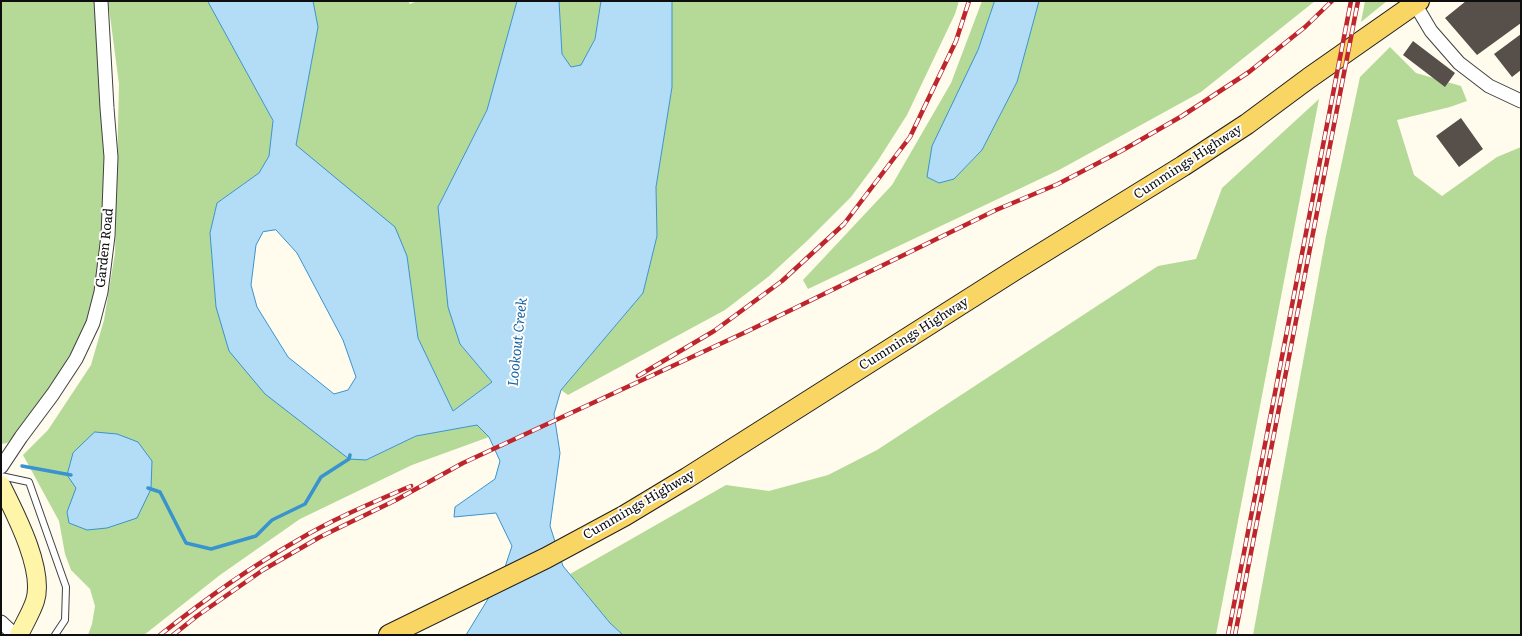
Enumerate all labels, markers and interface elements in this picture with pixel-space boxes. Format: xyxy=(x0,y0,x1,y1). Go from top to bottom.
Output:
street label: Cummings Highway xyxy=(1131,121,1245,203)
street label: Garden Road xyxy=(93,207,117,289)
street label: Cummings Highway xyxy=(856,294,972,374)
water label: Lookout Creek xyxy=(505,297,531,387)
street label: Cummings Highway xyxy=(581,467,697,543)

